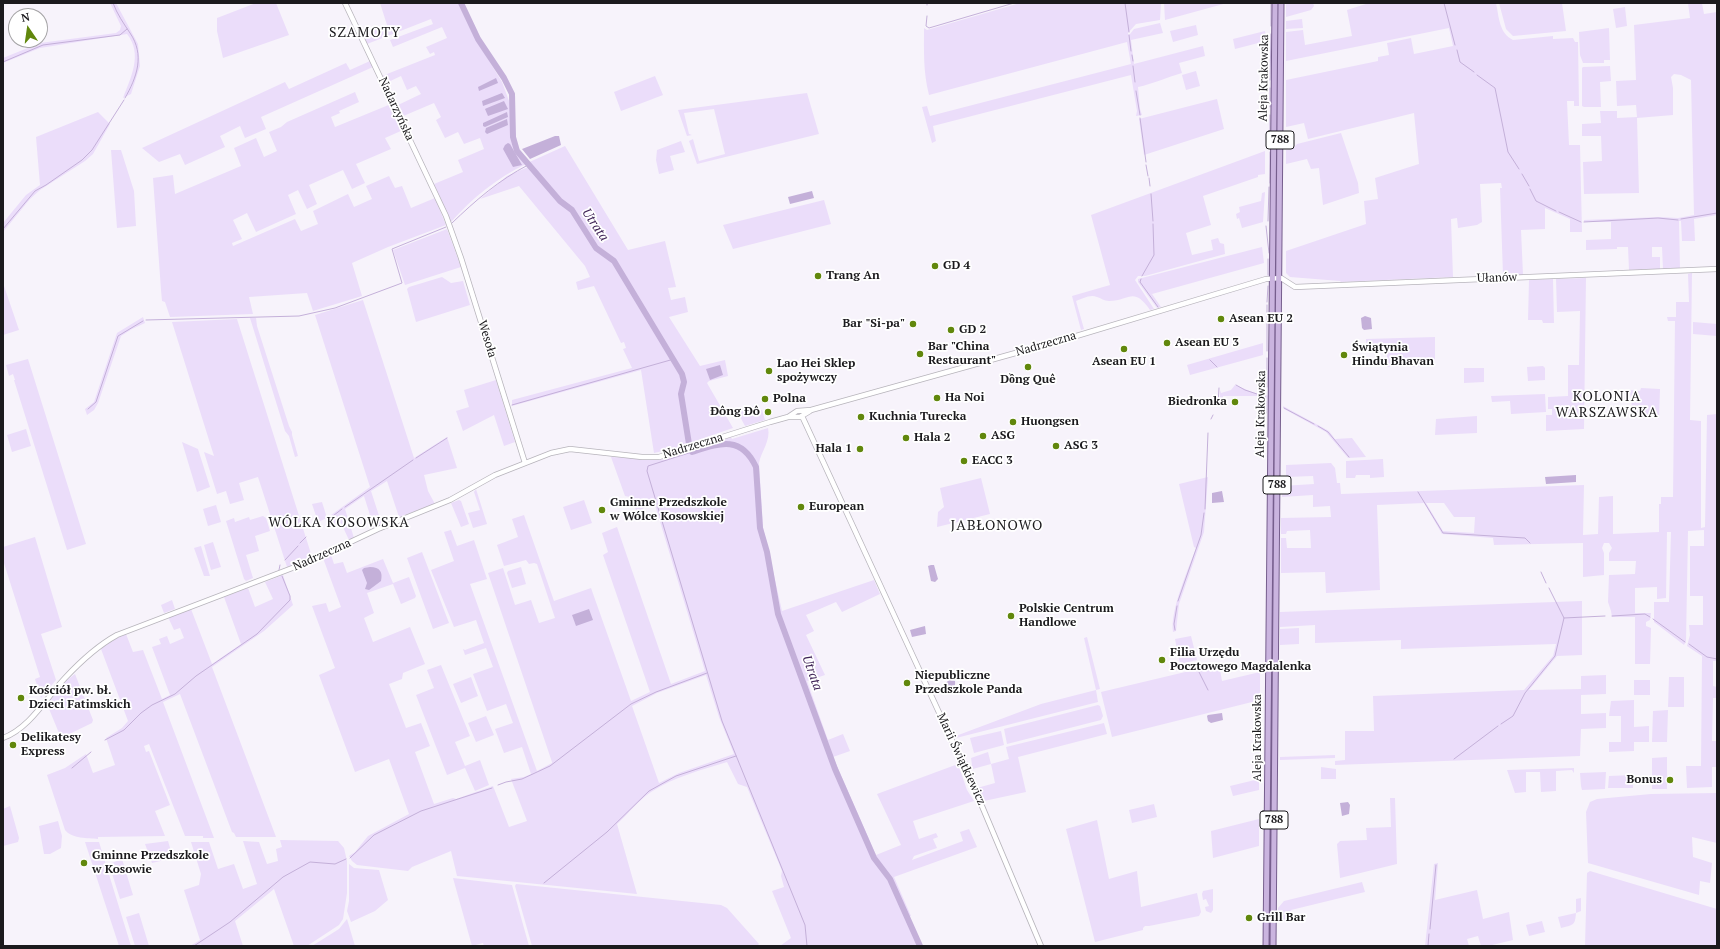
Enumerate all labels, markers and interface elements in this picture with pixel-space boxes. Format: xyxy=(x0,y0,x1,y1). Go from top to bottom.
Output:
north arrow xyxy=(8,8,48,48)
text: N xyxy=(20,10,31,25)
district label: SZAMOTY xyxy=(329,25,401,41)
street label: Aleja Krakowska xyxy=(1256,34,1272,122)
street label: Nadarzyńska xyxy=(375,75,417,143)
road number: 788 xyxy=(1266,131,1294,149)
water label: Utrata xyxy=(578,206,612,244)
place label: GD 4 xyxy=(943,259,970,273)
marker: GD 4 xyxy=(930,261,940,271)
place label: Trang An xyxy=(826,269,880,283)
street label: Ułanów xyxy=(1477,270,1517,286)
marker: Trang An xyxy=(813,271,823,281)
place label: Asean EU 2 xyxy=(1229,312,1293,326)
marker: Asean EU 2 xyxy=(1216,314,1226,324)
place label: Bar "Si-pa" xyxy=(842,317,905,331)
street label: Wesoła xyxy=(475,319,499,359)
marker: Bar "Si-pa" xyxy=(908,319,918,329)
place label: GD 2 xyxy=(959,323,986,337)
marker: GD 2 xyxy=(946,325,956,335)
street label: Nadrzeczna xyxy=(1014,328,1078,360)
place label: Asean EU 3 xyxy=(1175,336,1239,350)
marker: Asean EU 3 xyxy=(1162,338,1172,348)
place label: Bar "China Restaurant" xyxy=(928,340,996,368)
place label: Świątynia Hindu Bhavan xyxy=(1352,341,1434,369)
marker: Asean EU 1 xyxy=(1119,344,1129,354)
marker: Bar "China Restaurant" xyxy=(915,349,925,359)
marker: Świątynia Hindu Bhavan xyxy=(1339,350,1349,360)
place label: Asean EU 1 xyxy=(1092,355,1156,369)
place label: Lao Hei Sklep spożywczy xyxy=(777,357,855,385)
marker: Dồng Quê xyxy=(1023,362,1033,372)
marker: Lao Hei Sklep spożywczy xyxy=(764,366,774,376)
street label: Aleja Krakowska xyxy=(1253,370,1269,458)
place label: Dồng Quê xyxy=(1000,373,1056,387)
district label: KOLONIA WARSZAWSKA xyxy=(1555,389,1659,422)
place label: Ha Noi xyxy=(945,391,984,405)
place label: Polna xyxy=(773,392,806,406)
marker: Ha Noi xyxy=(932,393,942,403)
marker: Polna xyxy=(760,394,770,404)
place label: Biedronka xyxy=(1168,395,1227,409)
marker: Biedronka xyxy=(1230,397,1240,407)
place label: Đông Đô xyxy=(710,405,760,419)
marker: Đông Đô xyxy=(763,407,773,417)
place label: Kuchnia Turecka xyxy=(869,410,966,424)
marker: Kuchnia Turecka xyxy=(856,412,866,422)
place label: Huongsen xyxy=(1021,415,1079,429)
marker: Huongsen xyxy=(1008,417,1018,427)
place label: ASG xyxy=(991,429,1015,443)
street label: Nadrzeczna xyxy=(661,430,725,462)
place label: Hala 2 xyxy=(914,431,951,445)
marker: ASG xyxy=(978,431,988,441)
marker: Hala 2 xyxy=(901,433,911,443)
place label: ASG 3 xyxy=(1064,439,1098,453)
marker: ASG 3 xyxy=(1051,441,1061,451)
place label: Hala 1 xyxy=(815,442,852,456)
marker: Hala 1 xyxy=(855,444,865,454)
place label: EACC 3 xyxy=(972,454,1013,468)
marker: EACC 3 xyxy=(959,456,969,466)
road number: 788 xyxy=(1263,476,1291,494)
place label: Gminne Przedszkole w Wólce Kosowskiej xyxy=(610,496,727,524)
place label: European xyxy=(809,500,864,514)
marker: European xyxy=(796,502,806,512)
marker: Gminne Przedszkole w Wólce Kosowskiej xyxy=(597,505,607,515)
district label: WÓLKA KOSOWSKA xyxy=(268,515,410,531)
district label: JABŁONOWO xyxy=(951,518,1043,534)
street label: Nadrzeczna xyxy=(291,536,353,574)
place label: Polskie Centrum Handlowe xyxy=(1019,602,1114,630)
marker: Polskie Centrum Handlowe xyxy=(1006,611,1016,621)
place label: Filia Urzędu Pocztowego Magdalenka xyxy=(1170,646,1311,674)
water label: Utrata xyxy=(798,653,826,693)
marker: Filia Urzędu Pocztowego Magdalenka xyxy=(1157,655,1167,665)
place label: Niepubliczne Przedszkole Panda xyxy=(915,669,1022,697)
marker: Niepubliczne Przedszkole Panda xyxy=(902,678,912,688)
place label: Kościół pw. bł. Dzieci Fatimskich xyxy=(29,684,131,712)
marker: Kościół pw. bł. Dzieci Fatimskich xyxy=(16,693,26,703)
street label: Aleja Krakowska xyxy=(1251,694,1265,782)
street label: Marii Świątkiewicz xyxy=(933,711,989,807)
place label: Delikatesy Express xyxy=(21,731,81,759)
marker: Delikatesy Express xyxy=(8,740,18,750)
place label: Bonus xyxy=(1626,773,1662,787)
marker: Bonus xyxy=(1665,775,1675,785)
road number: 788 xyxy=(1260,811,1288,829)
place label: Gminne Przedszkole w Kosowie xyxy=(92,849,209,877)
marker: Gminne Przedszkole w Kosowie xyxy=(79,858,89,868)
place label: Grill Bar xyxy=(1257,911,1306,925)
marker: Grill Bar xyxy=(1244,913,1254,923)

